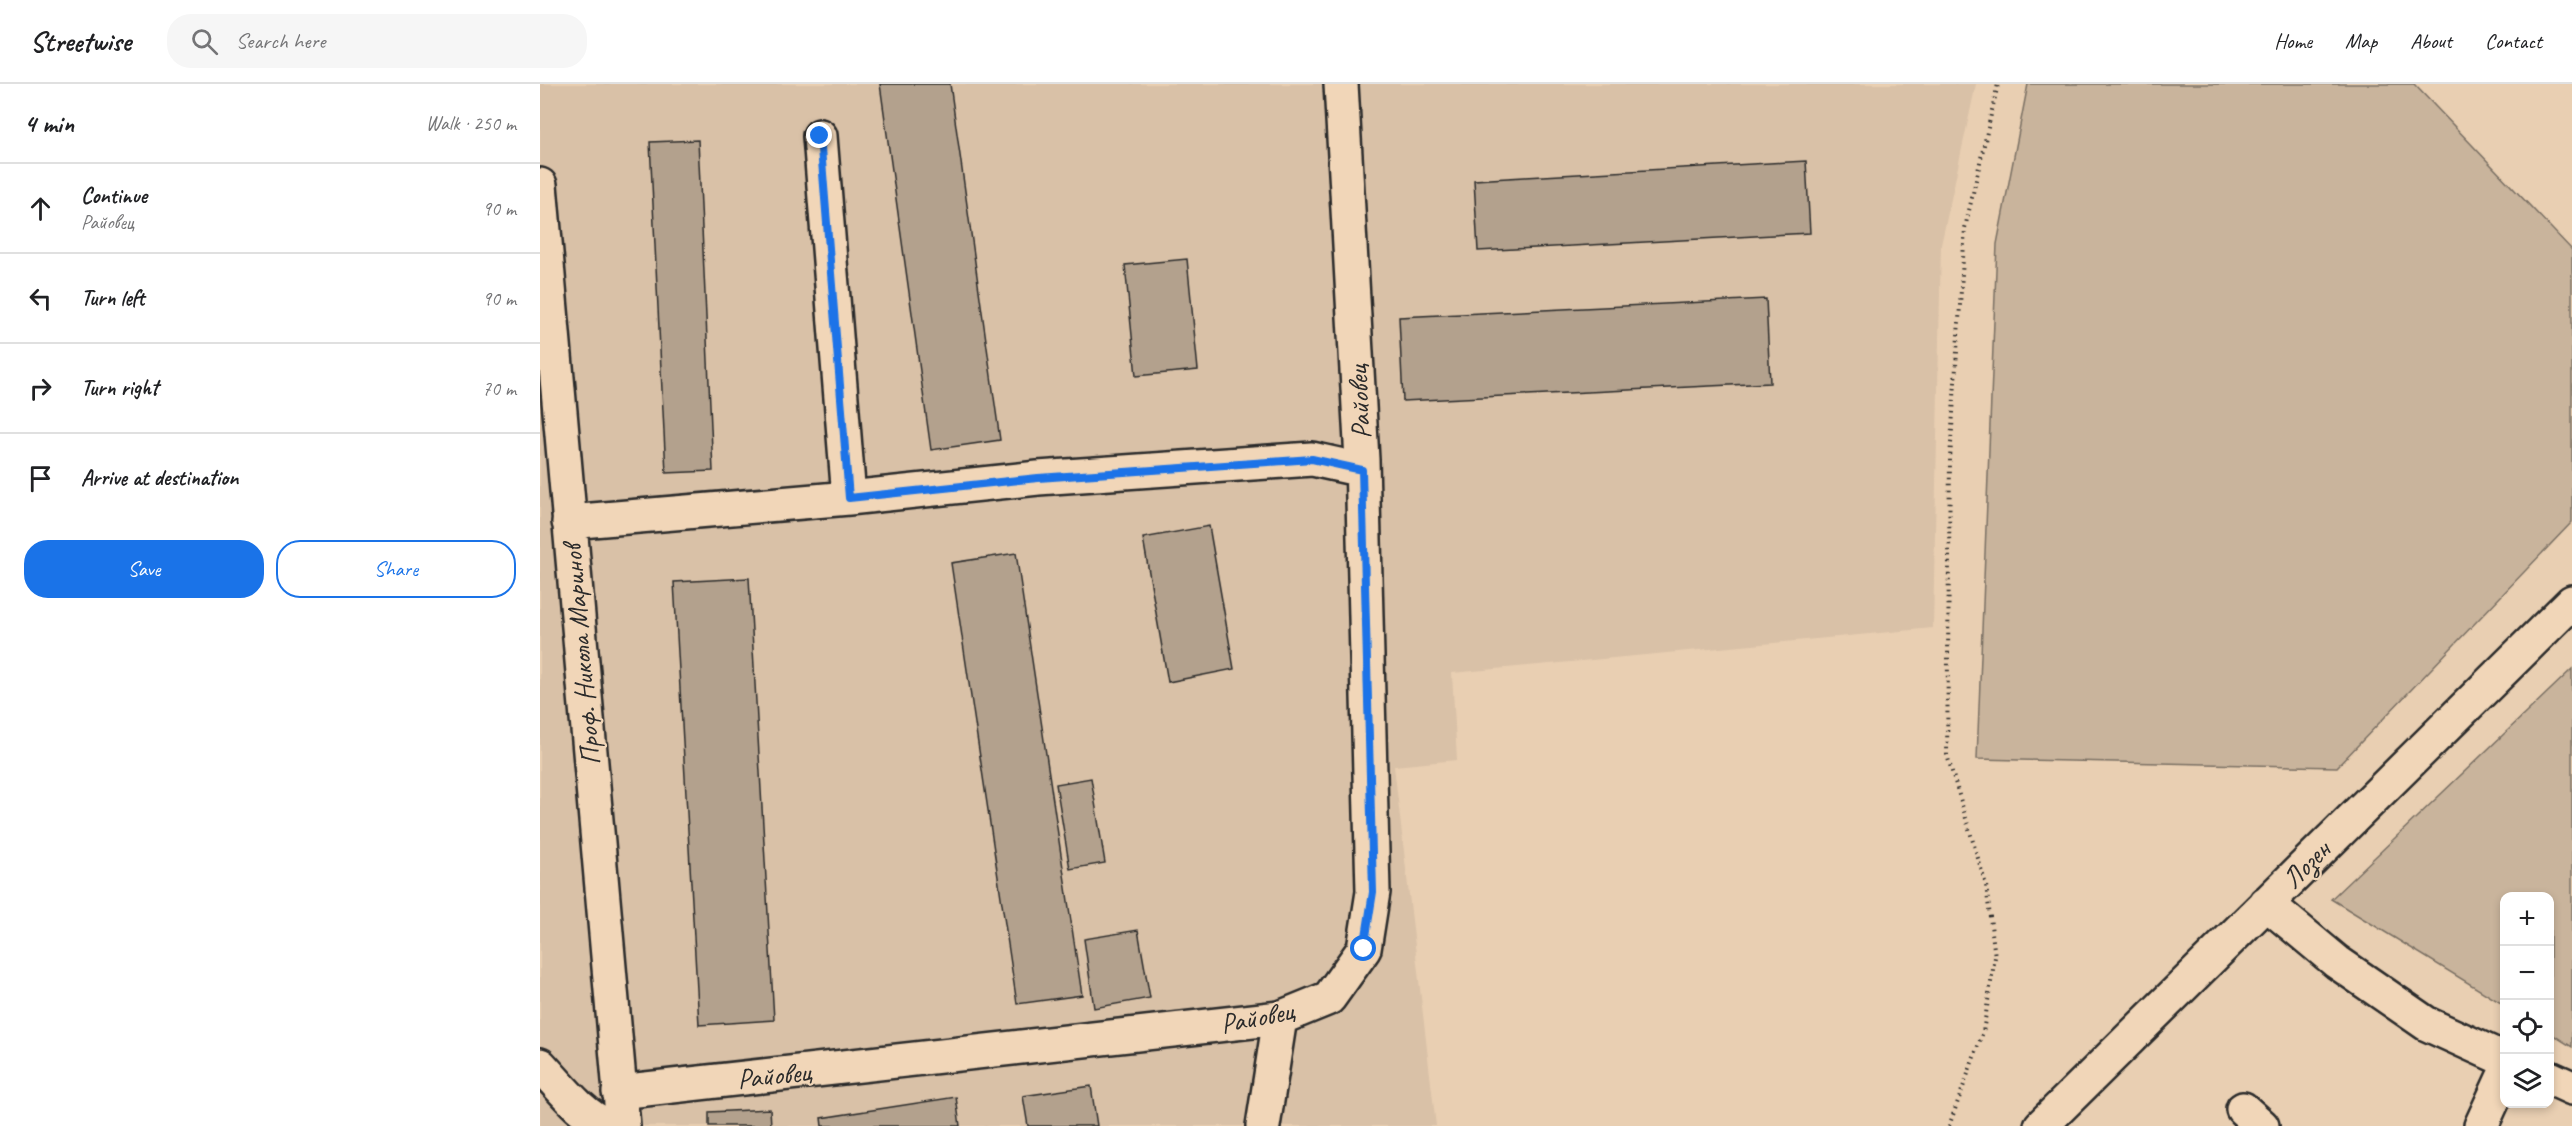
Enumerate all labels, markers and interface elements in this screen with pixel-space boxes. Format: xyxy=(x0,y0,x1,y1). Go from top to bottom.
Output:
search box xyxy=(167,14,587,68)
text: Streetwise xyxy=(30,24,131,59)
icon: search xyxy=(188,25,221,58)
text: Search here xyxy=(236,27,325,55)
text: Home xyxy=(2274,28,2312,54)
text: Map xyxy=(2345,28,2377,54)
text: About xyxy=(2410,28,2452,54)
text: Contact xyxy=(2485,28,2542,54)
text: 4 min xyxy=(24,107,74,140)
text: Walk · 250 m xyxy=(426,111,516,136)
route end xyxy=(806,122,832,148)
text: Continue xyxy=(81,182,147,210)
icon: ahead xyxy=(24,192,57,225)
text: 90 m xyxy=(482,196,516,221)
text: Райовец xyxy=(81,210,134,235)
icon: left xyxy=(24,282,57,315)
text: Turn left xyxy=(81,284,145,312)
text: 90 m xyxy=(482,286,516,311)
street label: Райовец xyxy=(1340,363,1378,440)
icon: right xyxy=(24,372,57,405)
text: Turn right xyxy=(81,374,158,402)
text: 70 m xyxy=(482,376,516,401)
icon: arrive xyxy=(24,462,57,495)
text: Arrive at destination xyxy=(81,464,238,492)
street label: Проф. Никола Маринов xyxy=(553,538,608,767)
button: Save xyxy=(24,540,264,598)
button: Share xyxy=(276,540,516,598)
street label: Лозен xyxy=(2274,831,2340,896)
map controls xyxy=(2500,892,2554,1108)
button: + xyxy=(2500,892,2554,946)
route start xyxy=(1350,935,1376,961)
button: − xyxy=(2500,946,2554,1000)
street label: Райовец xyxy=(1217,993,1298,1041)
button: locate xyxy=(2500,1000,2554,1054)
street label: Райовец xyxy=(735,1054,814,1096)
button: layers xyxy=(2500,1054,2554,1108)

